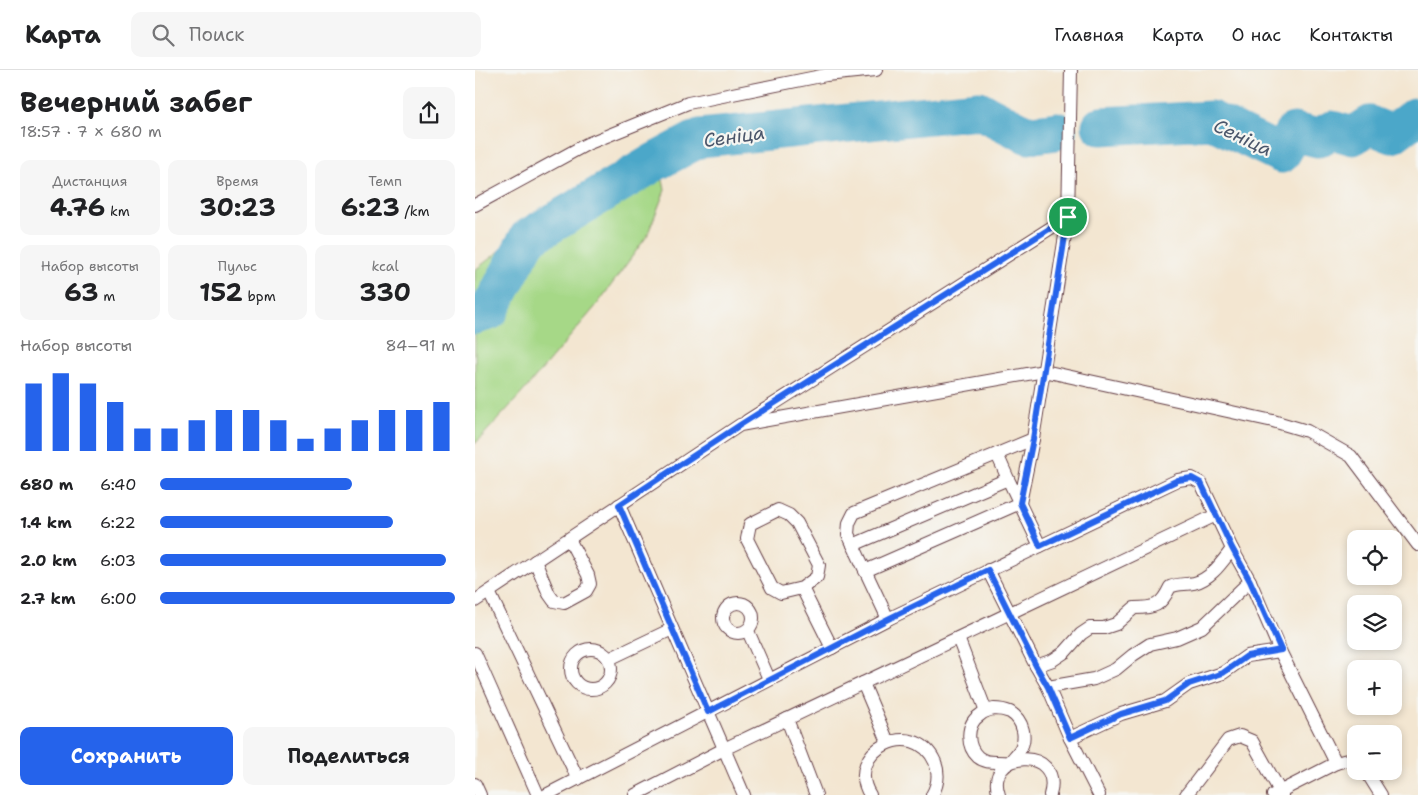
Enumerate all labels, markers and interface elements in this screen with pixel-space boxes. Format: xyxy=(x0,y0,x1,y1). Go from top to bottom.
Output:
search box xyxy=(131,12,481,57)
text: Карта xyxy=(25,19,101,51)
icon: search xyxy=(149,21,177,49)
text: Поиск xyxy=(189,22,244,47)
text: Главная xyxy=(1054,23,1124,47)
text: Карта xyxy=(1152,23,1204,47)
text: О нас xyxy=(1232,23,1281,47)
text: Контакты xyxy=(1309,23,1393,47)
text: Вечерний забег xyxy=(20,83,252,121)
button: share xyxy=(403,87,455,139)
water label: Сеніца xyxy=(1210,113,1276,162)
water label: Сеніца xyxy=(702,120,766,153)
text: 18:57 · 7 × 680 m xyxy=(20,121,162,142)
text: Дистанция xyxy=(52,172,127,190)
text: Время xyxy=(216,172,259,190)
text: Темп xyxy=(368,172,402,190)
text: 4.76 xyxy=(50,190,105,224)
text: 30:23 xyxy=(199,190,276,224)
text: 6:23 xyxy=(341,190,400,224)
pin xyxy=(1047,196,1089,238)
text: km xyxy=(105,202,130,220)
text: /km xyxy=(400,202,430,220)
icon: arrive xyxy=(1054,203,1082,231)
text: Набор высоты xyxy=(41,257,139,275)
text: Пульс xyxy=(218,257,257,275)
text: kcal xyxy=(372,257,399,275)
text: 63 xyxy=(64,275,99,309)
text: 152 xyxy=(199,275,243,309)
text: 330 xyxy=(359,275,411,309)
text: m xyxy=(99,287,115,305)
text: bpm xyxy=(243,287,276,305)
text: Набор высоты xyxy=(20,335,132,356)
text: 84–91 m xyxy=(385,335,455,356)
text: 680 m xyxy=(20,474,73,495)
text: 6:40 xyxy=(100,474,136,495)
text: 1.4 km xyxy=(20,512,72,533)
text: 6:22 xyxy=(100,512,136,533)
map controls xyxy=(1347,530,1402,780)
button: locate xyxy=(1347,530,1402,585)
text: 2.0 km xyxy=(20,550,77,571)
text: 6:03 xyxy=(100,550,136,571)
text: 2.7 km xyxy=(20,588,75,609)
text: 6:00 xyxy=(100,588,137,609)
button: layers xyxy=(1347,595,1402,650)
button: + xyxy=(1347,660,1402,715)
button: − xyxy=(1347,725,1402,780)
button: Сохранить xyxy=(20,727,233,785)
button: Поделиться xyxy=(243,727,455,785)

